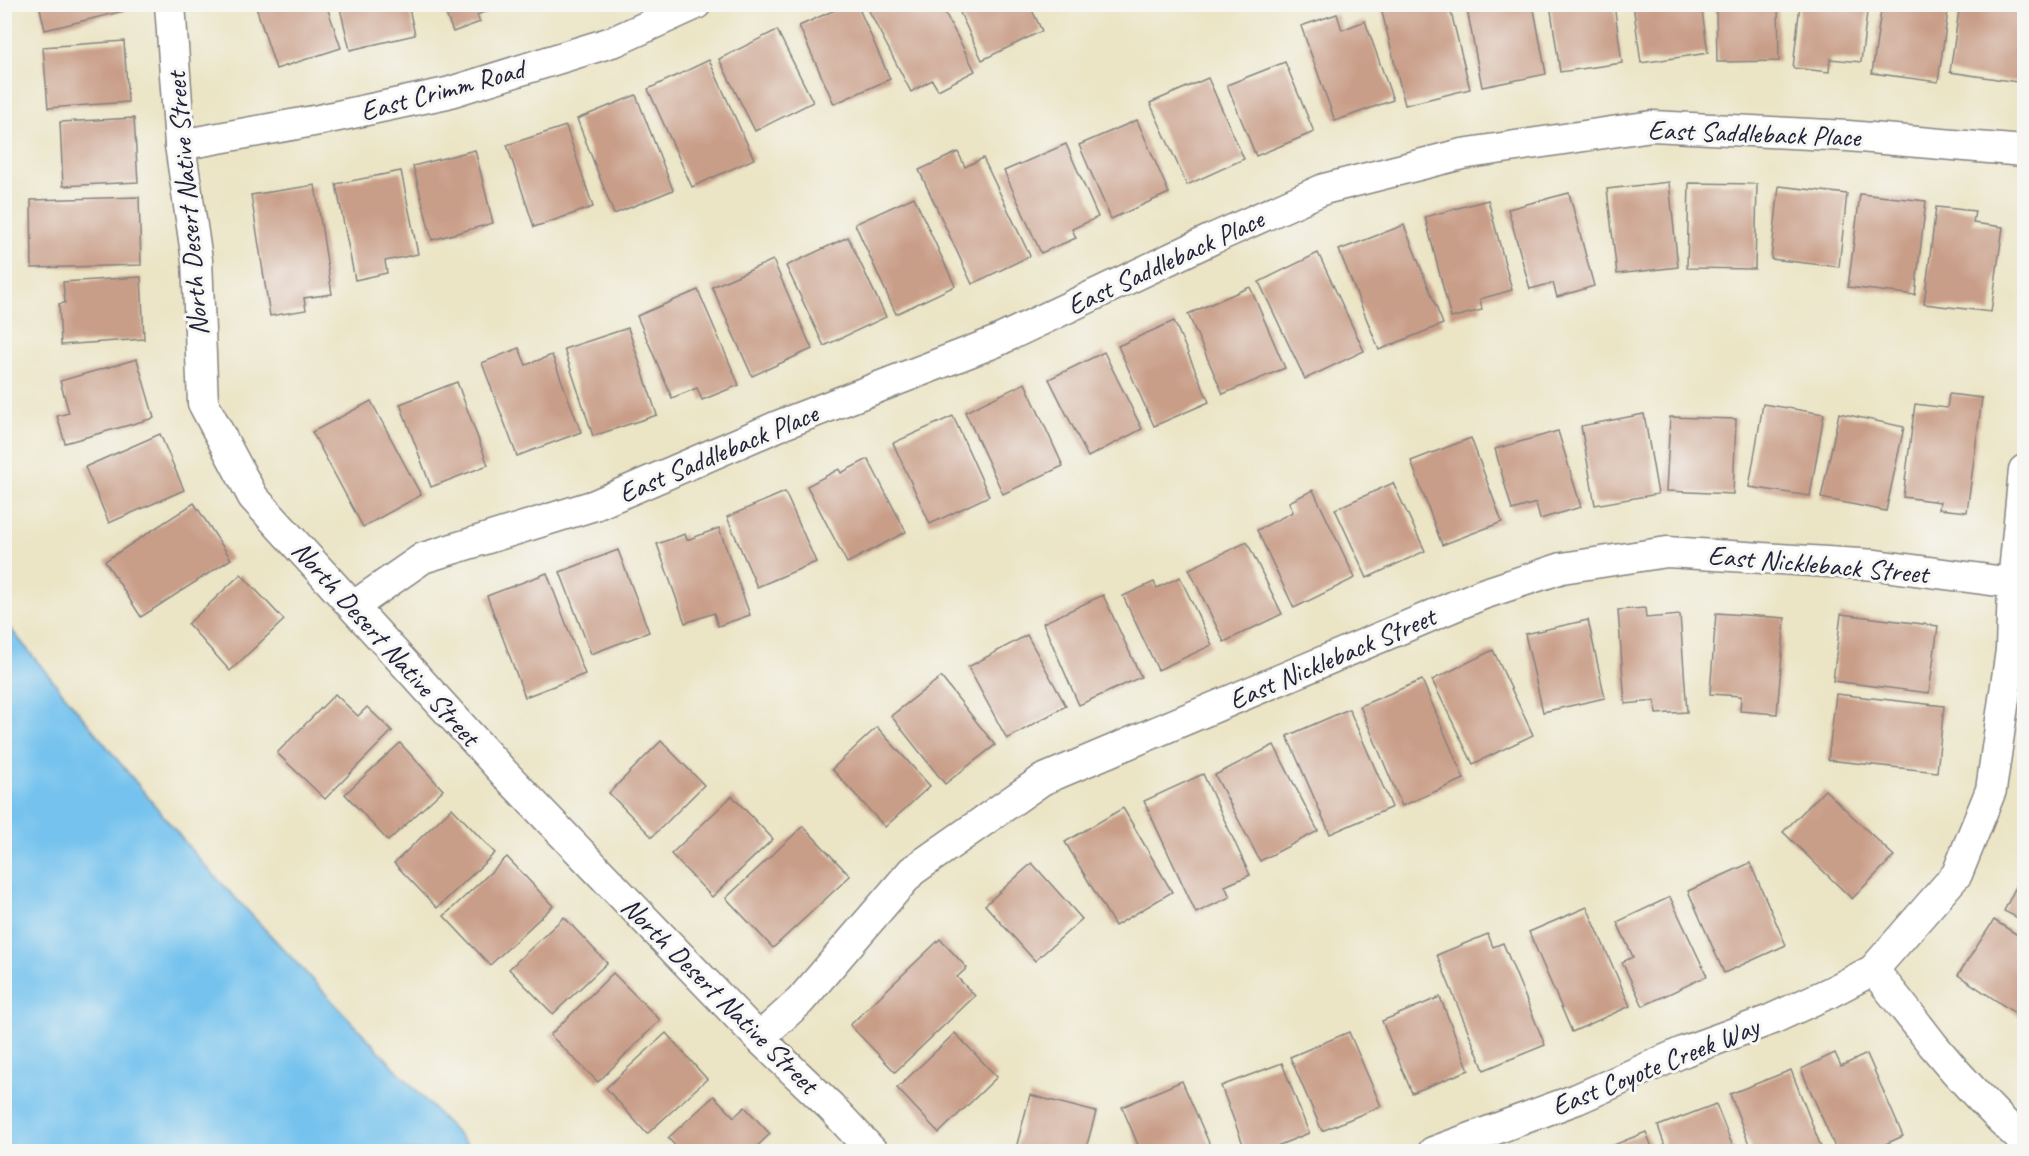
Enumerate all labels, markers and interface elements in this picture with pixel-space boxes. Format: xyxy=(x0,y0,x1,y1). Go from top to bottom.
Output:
street label: East Crimm Road xyxy=(356,50,531,129)
street label: North Desert Native Street xyxy=(158,68,216,337)
street label: East Saddleback Place xyxy=(1647,112,1863,154)
street label: East Saddleback Place xyxy=(1061,200,1270,323)
street label: East Saddleback Place xyxy=(613,395,824,511)
street label: North Desert Native Street xyxy=(284,533,489,755)
street label: East Nickleback Street xyxy=(1706,537,1932,591)
street label: East Nickleback Street xyxy=(1223,598,1443,717)
street label: North Desert Native Street xyxy=(614,889,828,1103)
street label: East Coyote Creek Way xyxy=(1546,1008,1766,1123)

